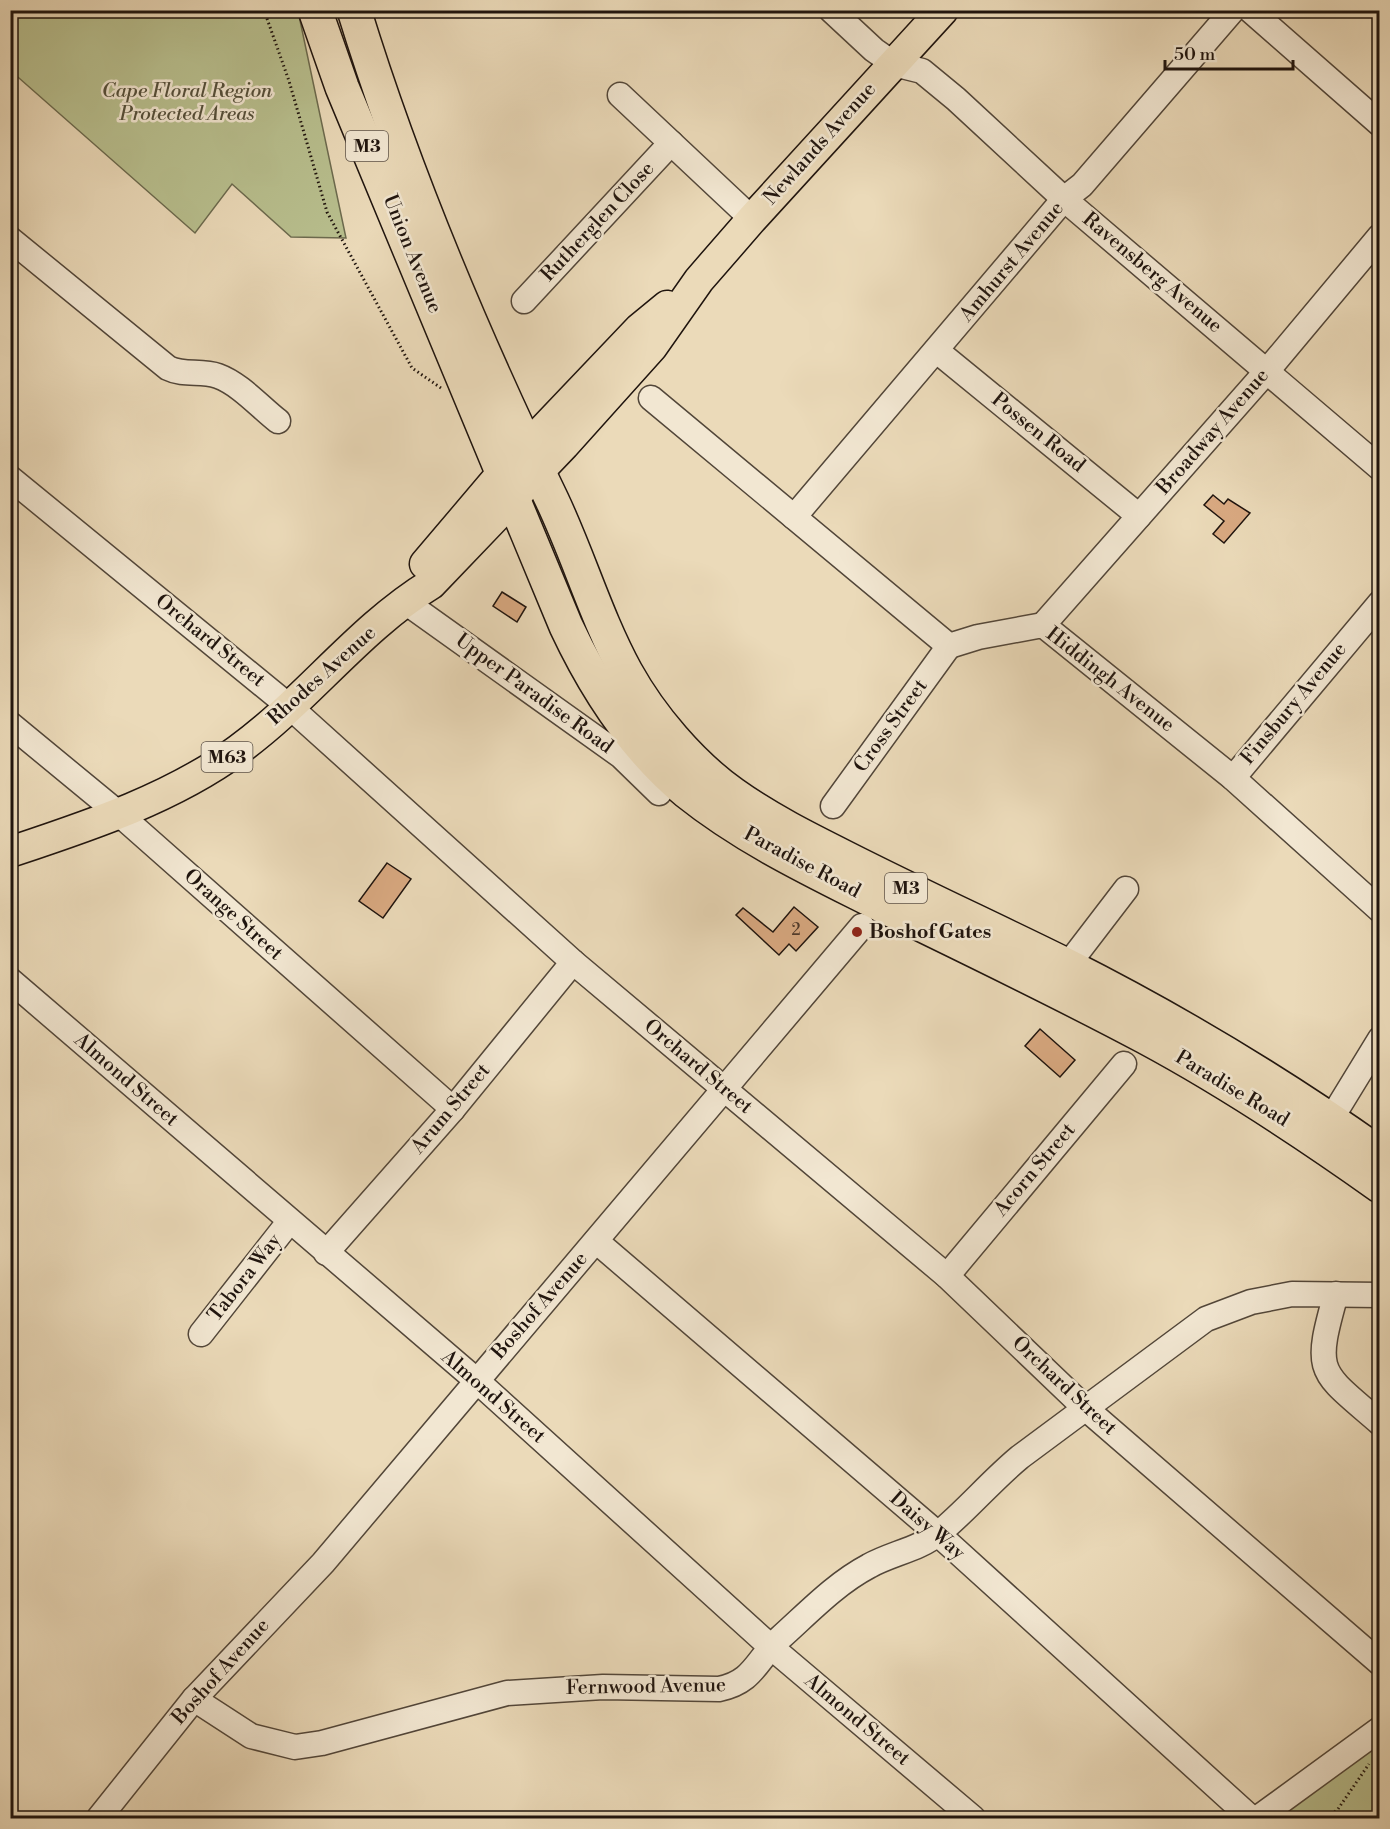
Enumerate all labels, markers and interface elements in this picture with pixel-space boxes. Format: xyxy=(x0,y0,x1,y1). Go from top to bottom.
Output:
scale bar xyxy=(1165,33,1292,71)
text: 50 m xyxy=(1174,43,1216,66)
street label: Newlands Avenue xyxy=(758,77,882,211)
park label: Cape Floral Region Protected Areas xyxy=(102,79,273,127)
road number: M3 xyxy=(346,131,388,161)
street label: Rutherglen Close xyxy=(536,157,660,287)
street label: Union Avenue xyxy=(377,191,447,317)
street label: Amhurst Avenue xyxy=(954,197,1070,328)
street label: Ravensberg Avenue xyxy=(1077,207,1227,339)
street label: Broadway Avenue xyxy=(1151,364,1275,501)
street label: Possen Road xyxy=(986,388,1091,479)
street label: Orchard Street xyxy=(150,589,270,693)
street label: Rhodes Avenue xyxy=(263,621,381,731)
street label: Hiddingh Avenue xyxy=(1041,622,1179,738)
street label: Upper Paradise Road xyxy=(450,628,618,760)
street label: Finsbury Avenue xyxy=(1236,638,1352,770)
street label: Cross Street xyxy=(849,674,933,778)
road number: M63 xyxy=(202,742,252,772)
street label: Paradise Road xyxy=(739,822,865,905)
street label: Orange Street xyxy=(178,864,288,966)
road number: M3 xyxy=(885,873,927,903)
house number: 2 xyxy=(791,920,801,940)
place label: Boshof Gates xyxy=(869,920,991,945)
marker: Boshof Gates xyxy=(850,925,864,939)
street label: Orchard Street xyxy=(639,1014,757,1120)
street label: Almond Street xyxy=(68,1027,183,1132)
street label: Paradise Road xyxy=(1170,1045,1294,1133)
street label: Arum Street xyxy=(405,1059,496,1160)
street label: Acorn Street xyxy=(988,1118,1081,1222)
street label: Tabora Way xyxy=(203,1229,287,1327)
street label: Boshof Avenue xyxy=(486,1247,593,1366)
street label: Orchard Street xyxy=(1006,1331,1122,1441)
street label: Almond Street xyxy=(435,1344,550,1449)
street label: Daisy Way xyxy=(884,1486,970,1566)
street label: Boshof Avenue xyxy=(166,1614,275,1731)
street label: Almond Street xyxy=(798,1668,915,1771)
street label: Fernwood Avenue xyxy=(566,1673,726,1701)

